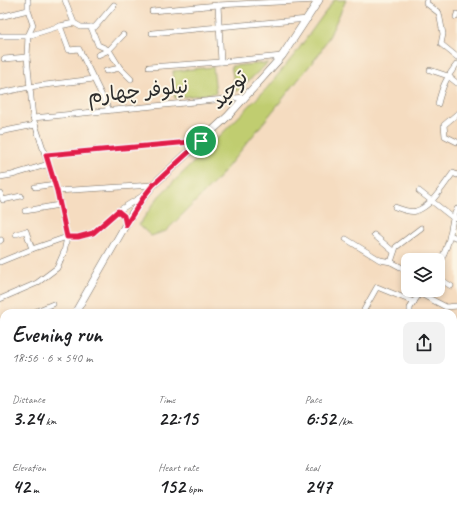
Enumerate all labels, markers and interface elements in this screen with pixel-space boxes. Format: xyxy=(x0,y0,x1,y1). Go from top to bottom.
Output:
street label: توحید xyxy=(205,65,253,115)
street label: نیلوفر چهارم xyxy=(86,73,190,111)
pin xyxy=(184,124,218,158)
icon: arrive xyxy=(190,130,212,152)
map controls xyxy=(401,253,445,297)
button: layers xyxy=(401,253,445,297)
text: Evening run xyxy=(12,321,102,349)
button: share xyxy=(403,322,445,364)
text: 18:56 · 6 × 540 m xyxy=(12,350,93,366)
text: Distance xyxy=(12,392,45,406)
text: Time xyxy=(158,392,175,406)
text: Pace xyxy=(305,392,322,406)
text: 3.24 xyxy=(12,406,43,431)
text: 22:15 xyxy=(158,406,198,431)
text: 6:52 xyxy=(305,406,336,431)
text: km xyxy=(43,414,56,428)
text: /km xyxy=(336,414,353,428)
text: Elevation xyxy=(12,460,46,474)
text: Heart rate xyxy=(158,460,198,474)
text: kcal xyxy=(305,460,319,474)
text: 42 xyxy=(12,474,30,499)
text: 152 xyxy=(158,474,185,499)
text: 247 xyxy=(305,474,332,499)
text: m xyxy=(30,482,39,496)
text: bpm xyxy=(185,482,203,496)

